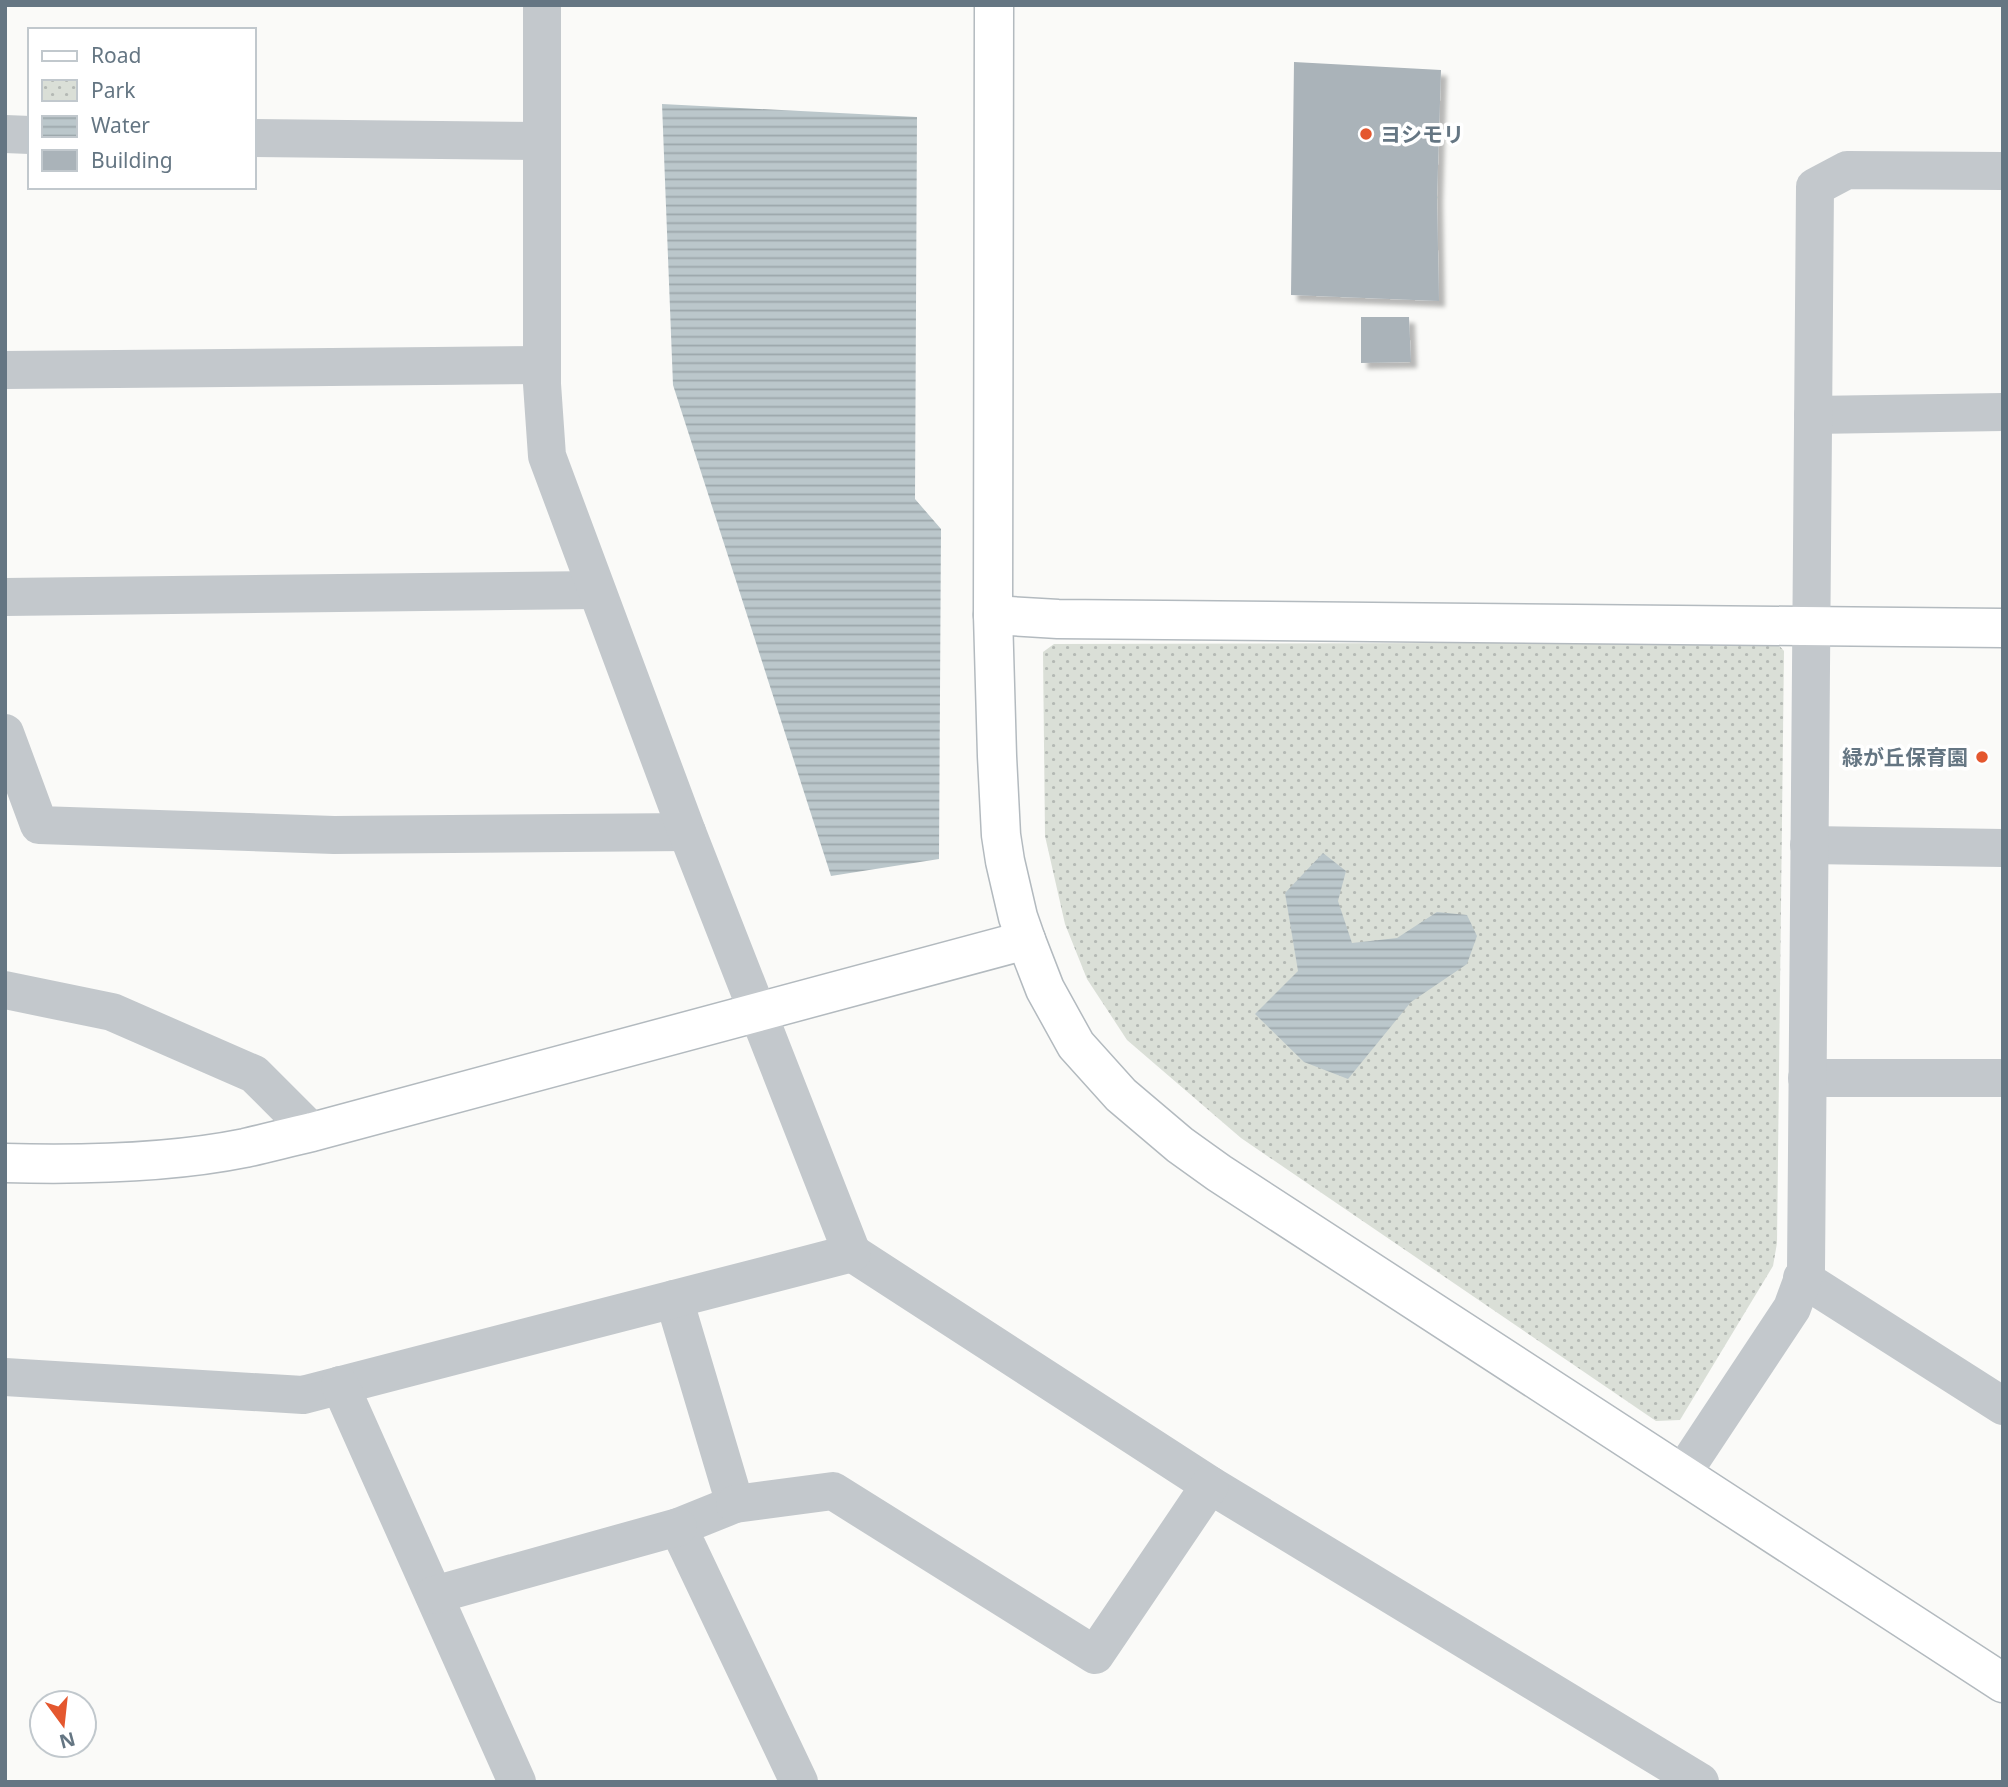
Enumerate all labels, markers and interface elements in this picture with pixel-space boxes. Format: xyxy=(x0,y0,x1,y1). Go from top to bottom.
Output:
legend xyxy=(28,28,256,189)
text: Road xyxy=(91,41,141,69)
text: Park xyxy=(91,76,136,104)
text: Water xyxy=(91,111,150,139)
place label: ヨシモリ xyxy=(1380,120,1464,148)
marker: ヨシモリ xyxy=(1358,126,1374,142)
text: Building xyxy=(91,146,173,174)
place label: 緑が丘保育園 xyxy=(1842,743,1968,771)
marker: 緑が丘保育園 xyxy=(1974,749,1990,765)
north arrow xyxy=(28,1689,98,1759)
text: N xyxy=(57,1726,78,1755)

